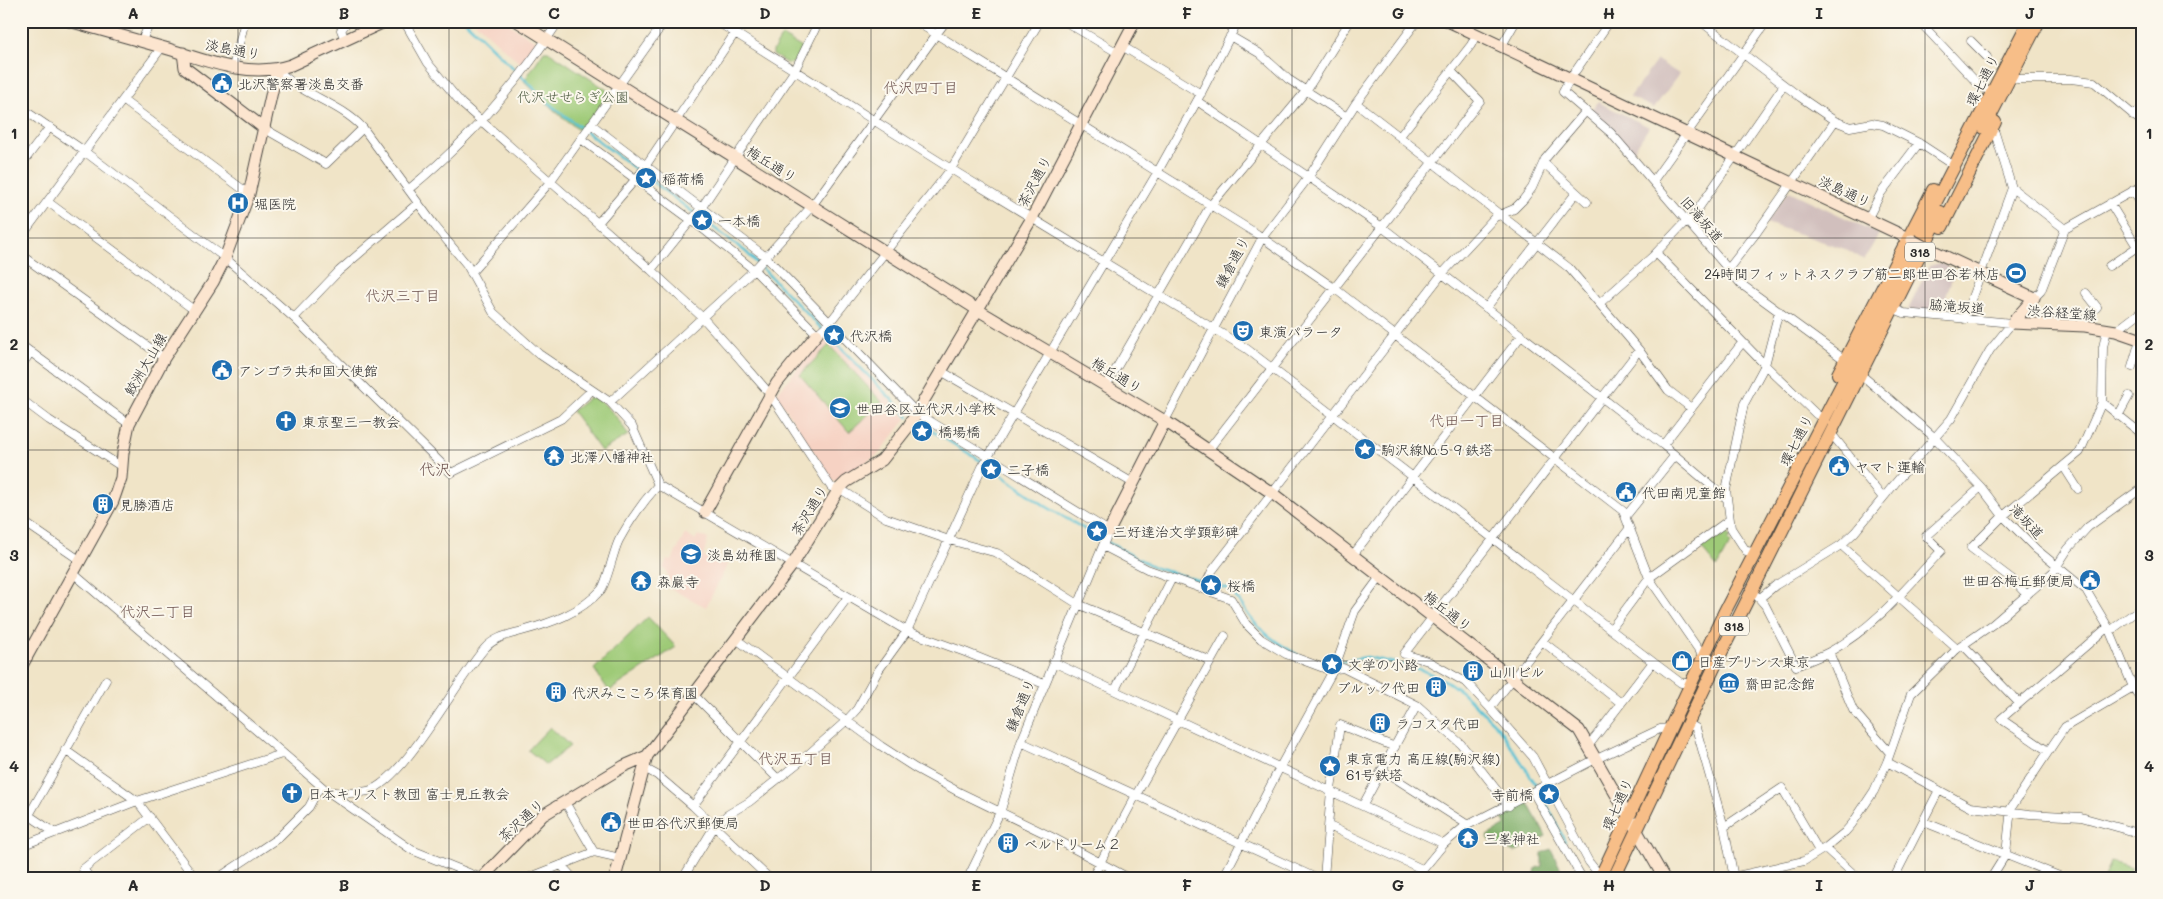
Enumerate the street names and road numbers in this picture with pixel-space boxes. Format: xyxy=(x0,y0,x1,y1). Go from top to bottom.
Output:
street label: 淡島通り xyxy=(204,34,262,64)
street label: 環七通り xyxy=(1961,51,2003,109)
street label: 梅丘通り xyxy=(743,141,801,187)
street label: 茶沢通り xyxy=(1012,152,1056,210)
street label: 淡島通り xyxy=(1816,171,1874,211)
street label: 旧滝坂道 xyxy=(1676,192,1728,246)
street label: 鎌倉通り xyxy=(1210,233,1254,291)
road number: 318 xyxy=(1905,242,1935,262)
street label: 脇滝坂道 xyxy=(1928,294,1986,318)
street label: 渋谷経堂線 xyxy=(2026,300,2098,324)
street label: 鮫洲大山線 xyxy=(119,329,171,399)
street label: 梅丘通り xyxy=(1088,352,1146,398)
street label: 環七通り xyxy=(1775,411,1817,469)
street label: 茶沢通り xyxy=(786,481,832,539)
street label: 滝坂道 xyxy=(2006,499,2048,543)
street label: 梅丘通り xyxy=(1420,586,1476,636)
road number: 318 xyxy=(1719,616,1749,636)
street label: 鎌倉通り xyxy=(1001,675,1039,735)
street label: 環七通り xyxy=(1597,775,1637,833)
street label: 茶沢通り xyxy=(494,794,548,846)

